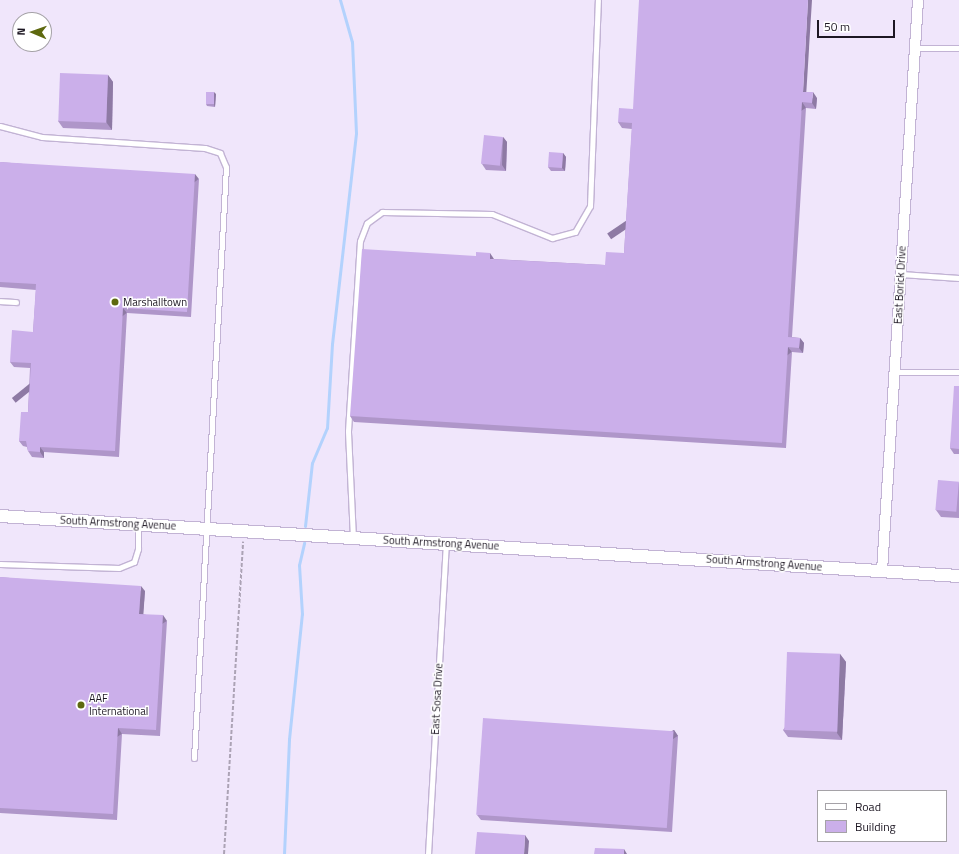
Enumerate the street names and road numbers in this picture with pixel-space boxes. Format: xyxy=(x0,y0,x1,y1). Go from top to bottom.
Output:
street label: East Borick Drive xyxy=(891,246,909,324)
street label: South Armstrong Avenue xyxy=(60,513,176,533)
street label: South Armstrong Avenue xyxy=(383,533,499,553)
street label: South Armstrong Avenue xyxy=(706,552,822,574)
street label: East Sosa Drive xyxy=(429,663,445,735)

